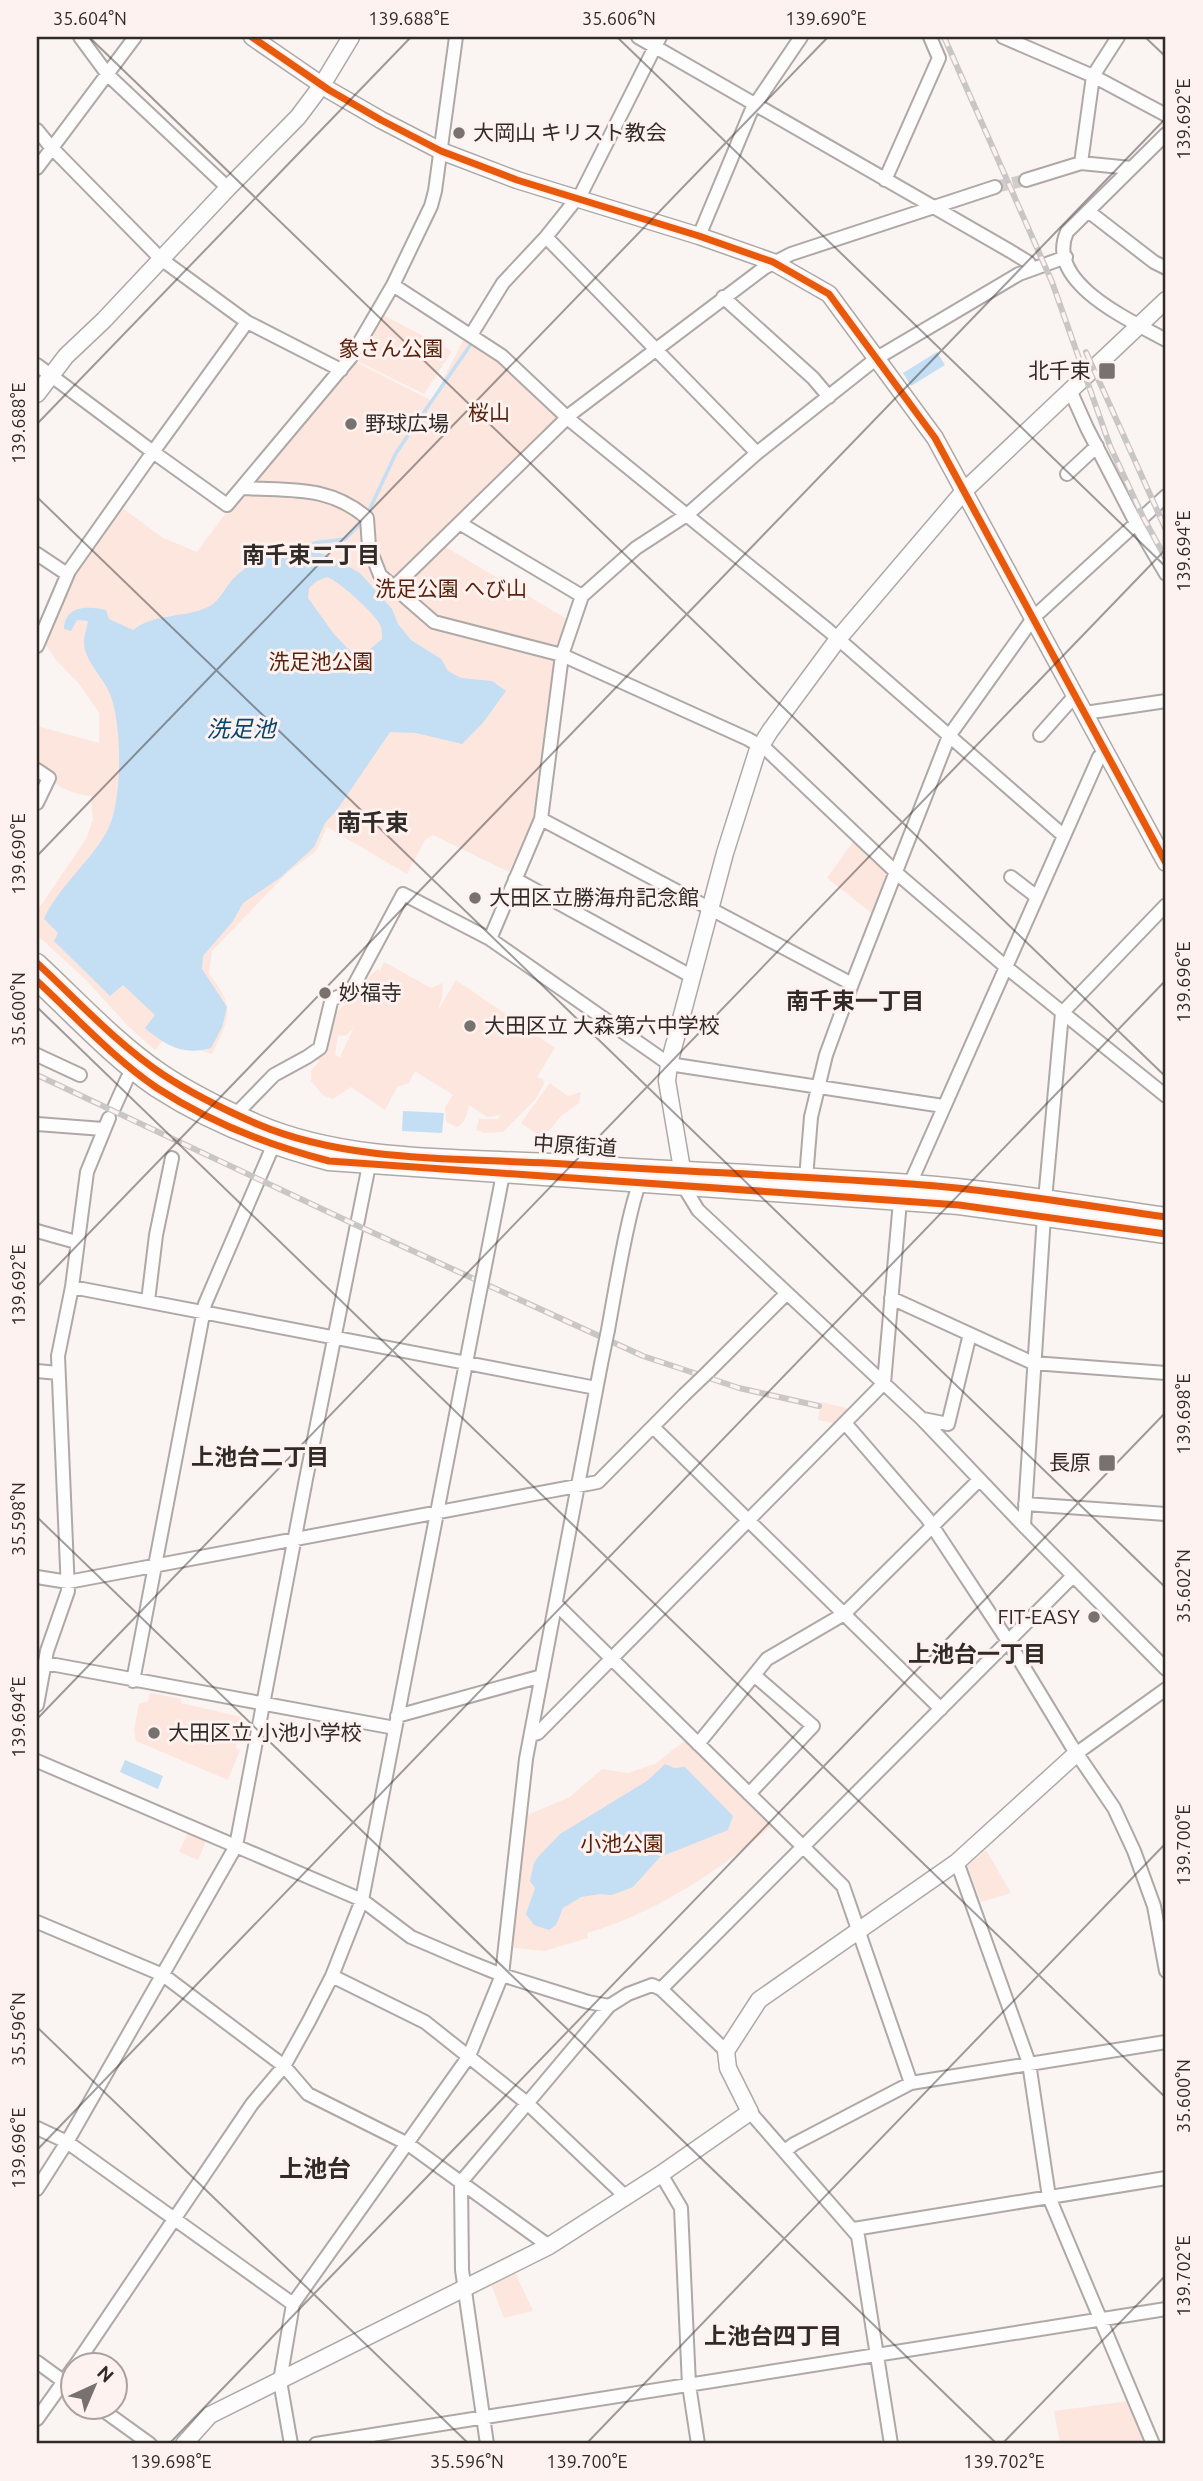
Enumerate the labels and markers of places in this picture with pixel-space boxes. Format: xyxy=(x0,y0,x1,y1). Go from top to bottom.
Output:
place label: 大岡山 キリスト教会 xyxy=(473,120,667,144)
marker: 大岡山 キリスト教会 xyxy=(451,125,467,141)
place label: 北千束 xyxy=(1028,358,1091,382)
marker: 北千束 xyxy=(1097,361,1117,381)
place label: 野球広場 xyxy=(365,411,449,435)
marker: 野球広場 xyxy=(343,416,359,432)
place label: 大田区立勝海舟記念館 xyxy=(489,885,699,909)
marker: 大田区立勝海舟記念館 xyxy=(467,890,483,906)
place label: 妙福寺 xyxy=(339,980,402,1004)
marker: 妙福寺 xyxy=(317,985,333,1001)
place label: 大田区立 大森第六中学校 xyxy=(484,1013,720,1037)
marker: 大田区立 大森第六中学校 xyxy=(462,1018,478,1034)
place label: 長原 xyxy=(1049,1450,1091,1474)
marker: 長原 xyxy=(1097,1453,1117,1473)
place label: FIT-EASY xyxy=(997,1604,1080,1628)
marker: FIT-EASY xyxy=(1086,1609,1102,1625)
place label: 大田区立 小池小学校 xyxy=(168,1720,362,1744)
marker: 大田区立 小池小学校 xyxy=(146,1725,162,1741)

